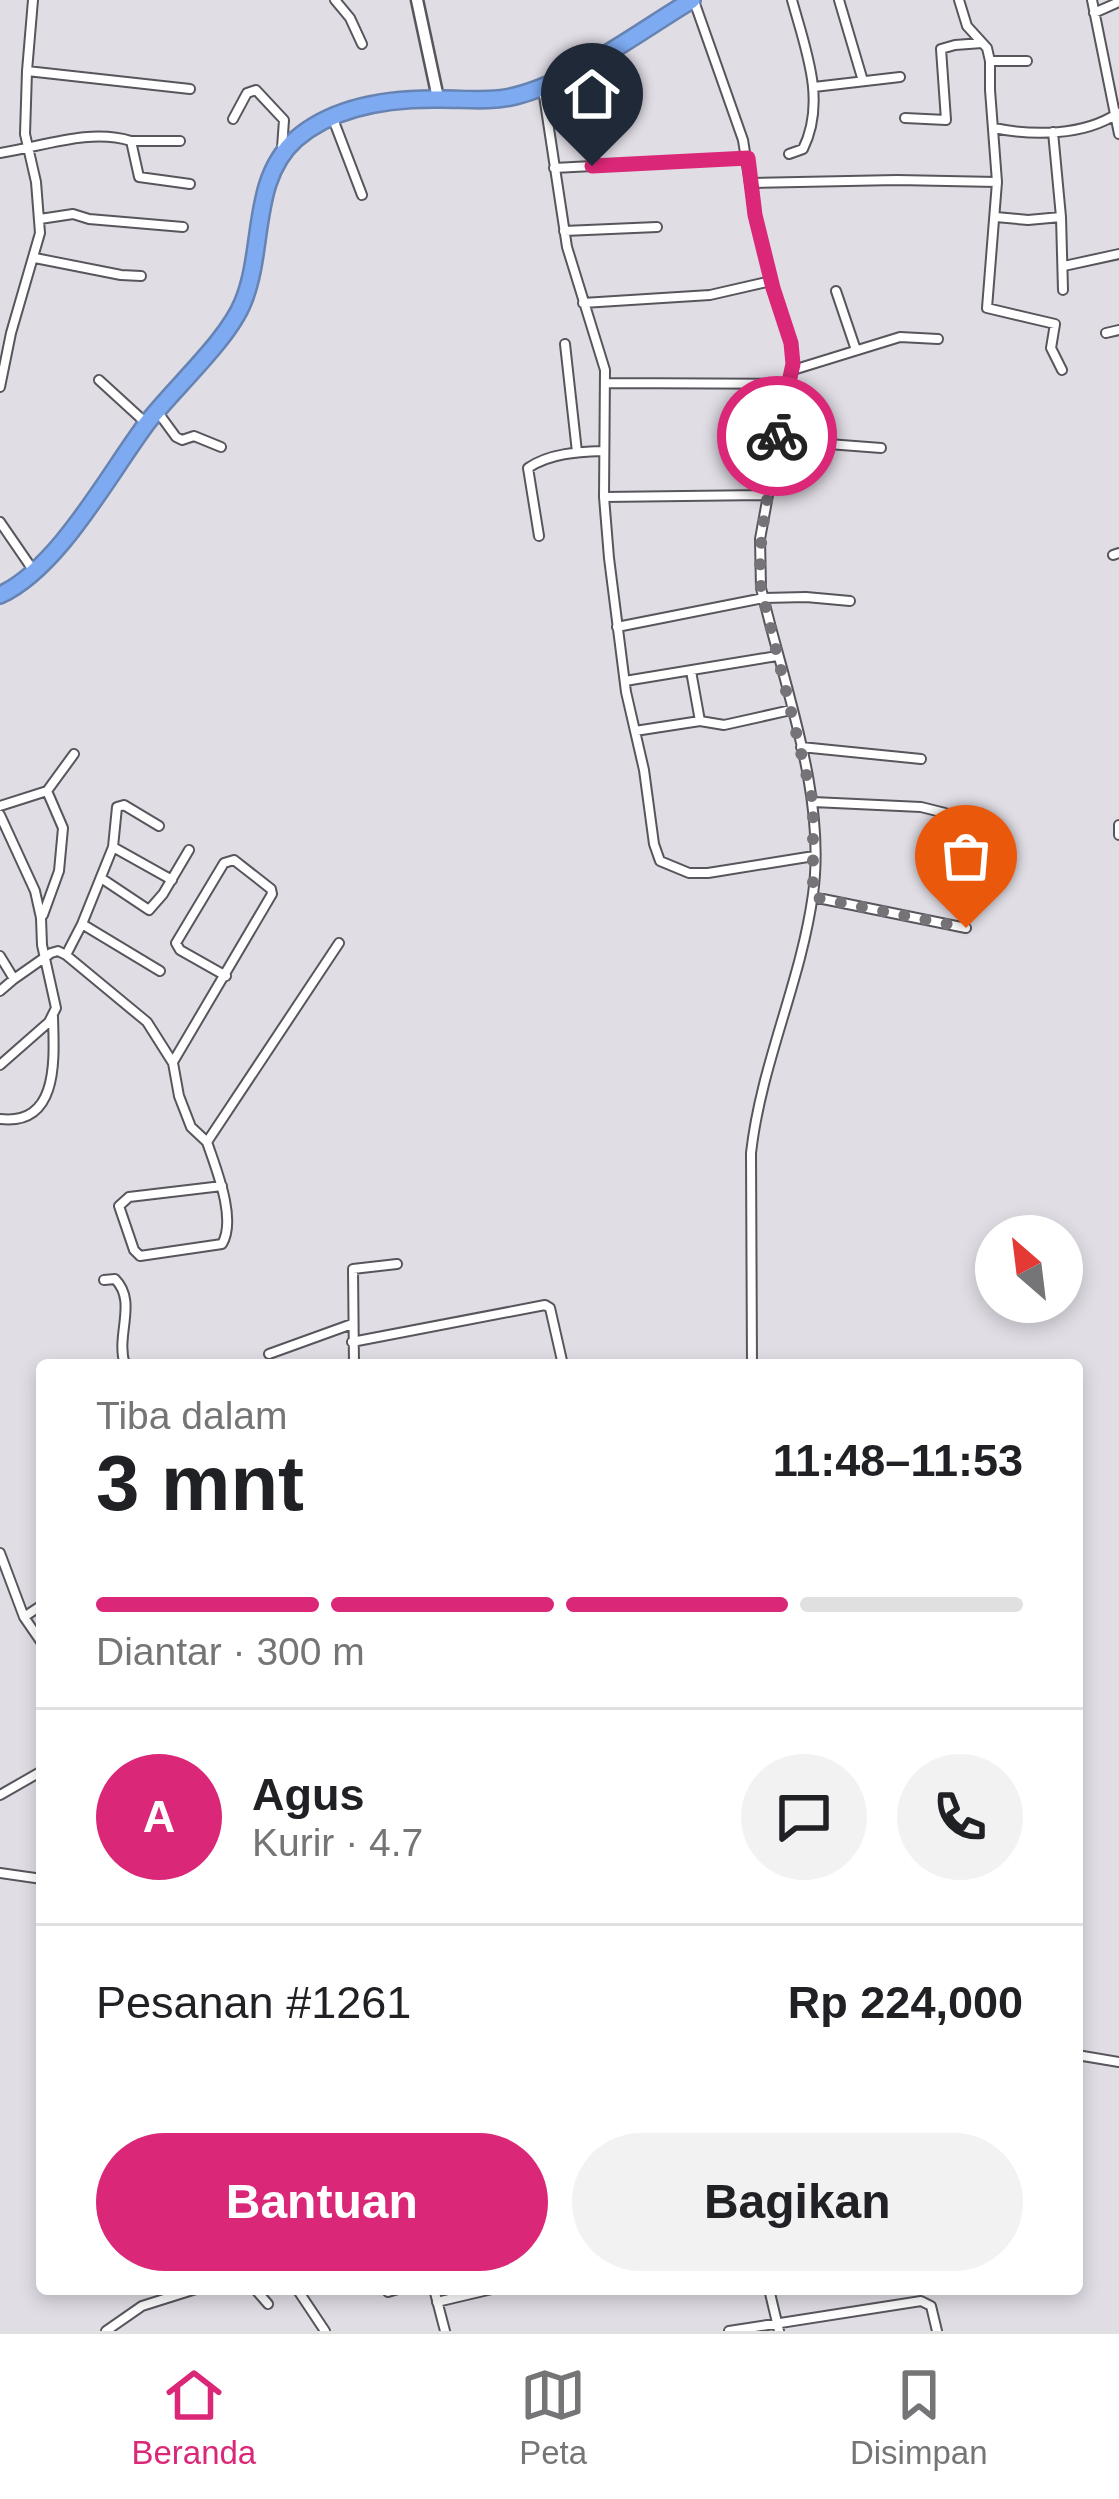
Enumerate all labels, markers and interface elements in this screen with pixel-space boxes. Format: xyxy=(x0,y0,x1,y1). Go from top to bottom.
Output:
pin xyxy=(541,43,643,166)
icon: home xyxy=(559,61,625,127)
courier xyxy=(717,376,837,496)
icon: bike xyxy=(744,403,810,469)
pin xyxy=(915,805,1017,928)
icon: bag xyxy=(933,823,999,889)
north arrow xyxy=(975,1215,1083,1323)
map controls xyxy=(975,1215,1083,1323)
text: Tiba dalam xyxy=(96,1394,287,1437)
text: 11:48–11:53 xyxy=(773,1435,1023,1486)
text: 3 mnt xyxy=(96,1439,304,1527)
text: Diantar · 300 m xyxy=(96,1630,365,1673)
button: chat xyxy=(741,1754,867,1880)
button: phone xyxy=(897,1754,1023,1880)
text: Agus xyxy=(252,1769,365,1820)
text: A xyxy=(143,1791,175,1842)
text: Kurir · 4.7 xyxy=(252,1821,423,1864)
text: Pesanan #1261 xyxy=(96,1977,411,2028)
text: Rp 224,000 xyxy=(788,1977,1023,2028)
button: Bantuan xyxy=(96,2133,548,2271)
button: Bagikan xyxy=(572,2133,1023,2271)
tab: Beranda xyxy=(131,2362,256,2472)
tab: Peta xyxy=(519,2362,587,2472)
tab: Disimpan xyxy=(850,2362,988,2472)

